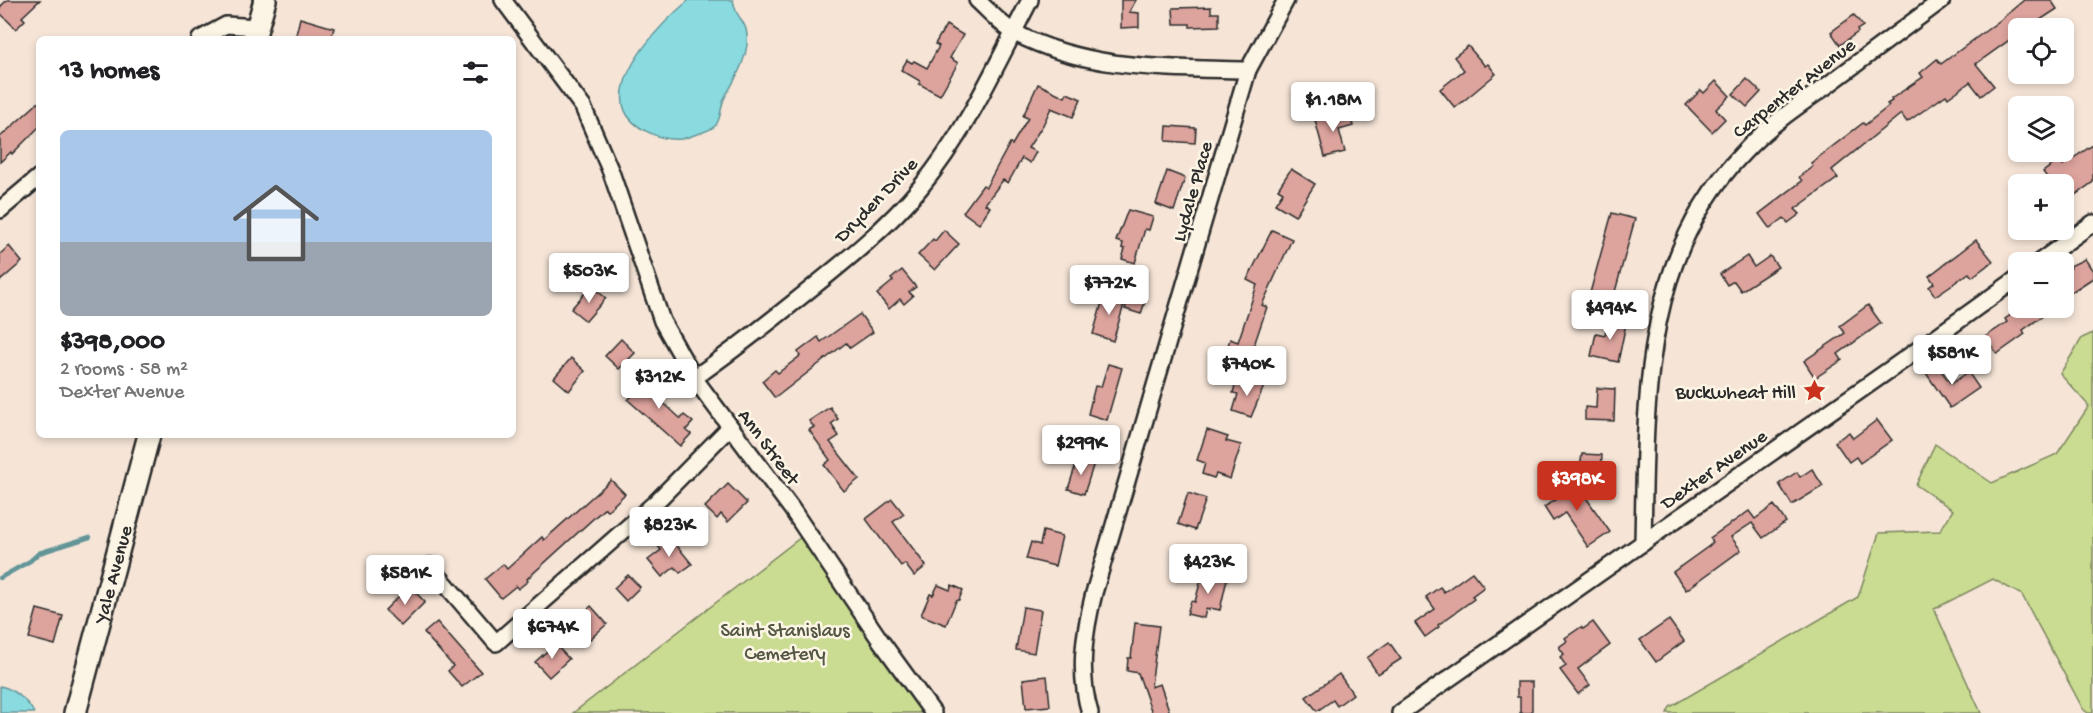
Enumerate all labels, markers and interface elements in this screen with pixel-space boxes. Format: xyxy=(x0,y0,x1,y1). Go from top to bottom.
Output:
map controls xyxy=(2008,18,2074,318)
button: locate xyxy=(2008,18,2074,84)
street label: Carpenter Avenue xyxy=(1729,34,1862,145)
icon: filters xyxy=(459,56,492,89)
text: 13 homes xyxy=(60,57,159,88)
pin: $1.18M xyxy=(1284,82,1382,133)
text: $1.18M xyxy=(1305,90,1361,113)
button: layers xyxy=(2008,96,2074,162)
street label: Lydale Place xyxy=(1169,139,1220,245)
street label: Dryden Drive xyxy=(830,153,924,250)
icon: home xyxy=(222,169,330,277)
button: + xyxy=(2008,174,2074,240)
button: − xyxy=(2008,252,2074,318)
pin: $503K xyxy=(547,253,631,304)
text: $503K xyxy=(563,261,615,284)
pin: $772K xyxy=(1067,265,1151,316)
text: $772K xyxy=(1084,273,1134,296)
pin: $494K xyxy=(1568,290,1652,341)
text: $494K xyxy=(1586,298,1634,321)
text: $398,000 xyxy=(60,328,165,359)
pin: $581K xyxy=(1910,335,1994,386)
text: $581K xyxy=(1927,343,1977,366)
pin: $740K xyxy=(1205,346,1289,397)
text: $740K xyxy=(1221,354,1273,377)
text: 2 rooms · 58 m² xyxy=(60,359,188,382)
pin: $312K xyxy=(617,359,701,410)
text: $312K xyxy=(635,367,683,390)
place icon: Buckwheat Hill xyxy=(1801,378,1827,404)
text: Dexter Avenue xyxy=(60,382,184,405)
place label: Buckwheat Hill xyxy=(1675,383,1796,406)
street label: Ann Street xyxy=(731,406,804,492)
pin: $299K xyxy=(1039,425,1123,476)
street label: Dexter Avenue xyxy=(1656,425,1773,517)
text: $299K xyxy=(1056,433,1106,456)
pin: $398K xyxy=(1535,461,1619,512)
text: $398K xyxy=(1551,469,1603,492)
pin: $823K xyxy=(627,507,711,558)
text: $823K xyxy=(643,515,695,538)
street label: Yale Avenue xyxy=(91,523,140,628)
pin: $423K xyxy=(1166,544,1250,595)
text: $423K xyxy=(1183,552,1233,575)
pin: $581K xyxy=(363,555,447,606)
text: $581K xyxy=(380,563,430,586)
pin: $674K xyxy=(510,609,594,660)
text: $674K xyxy=(527,617,577,640)
park label: Saint Stanislaus Cemetery xyxy=(720,621,850,667)

